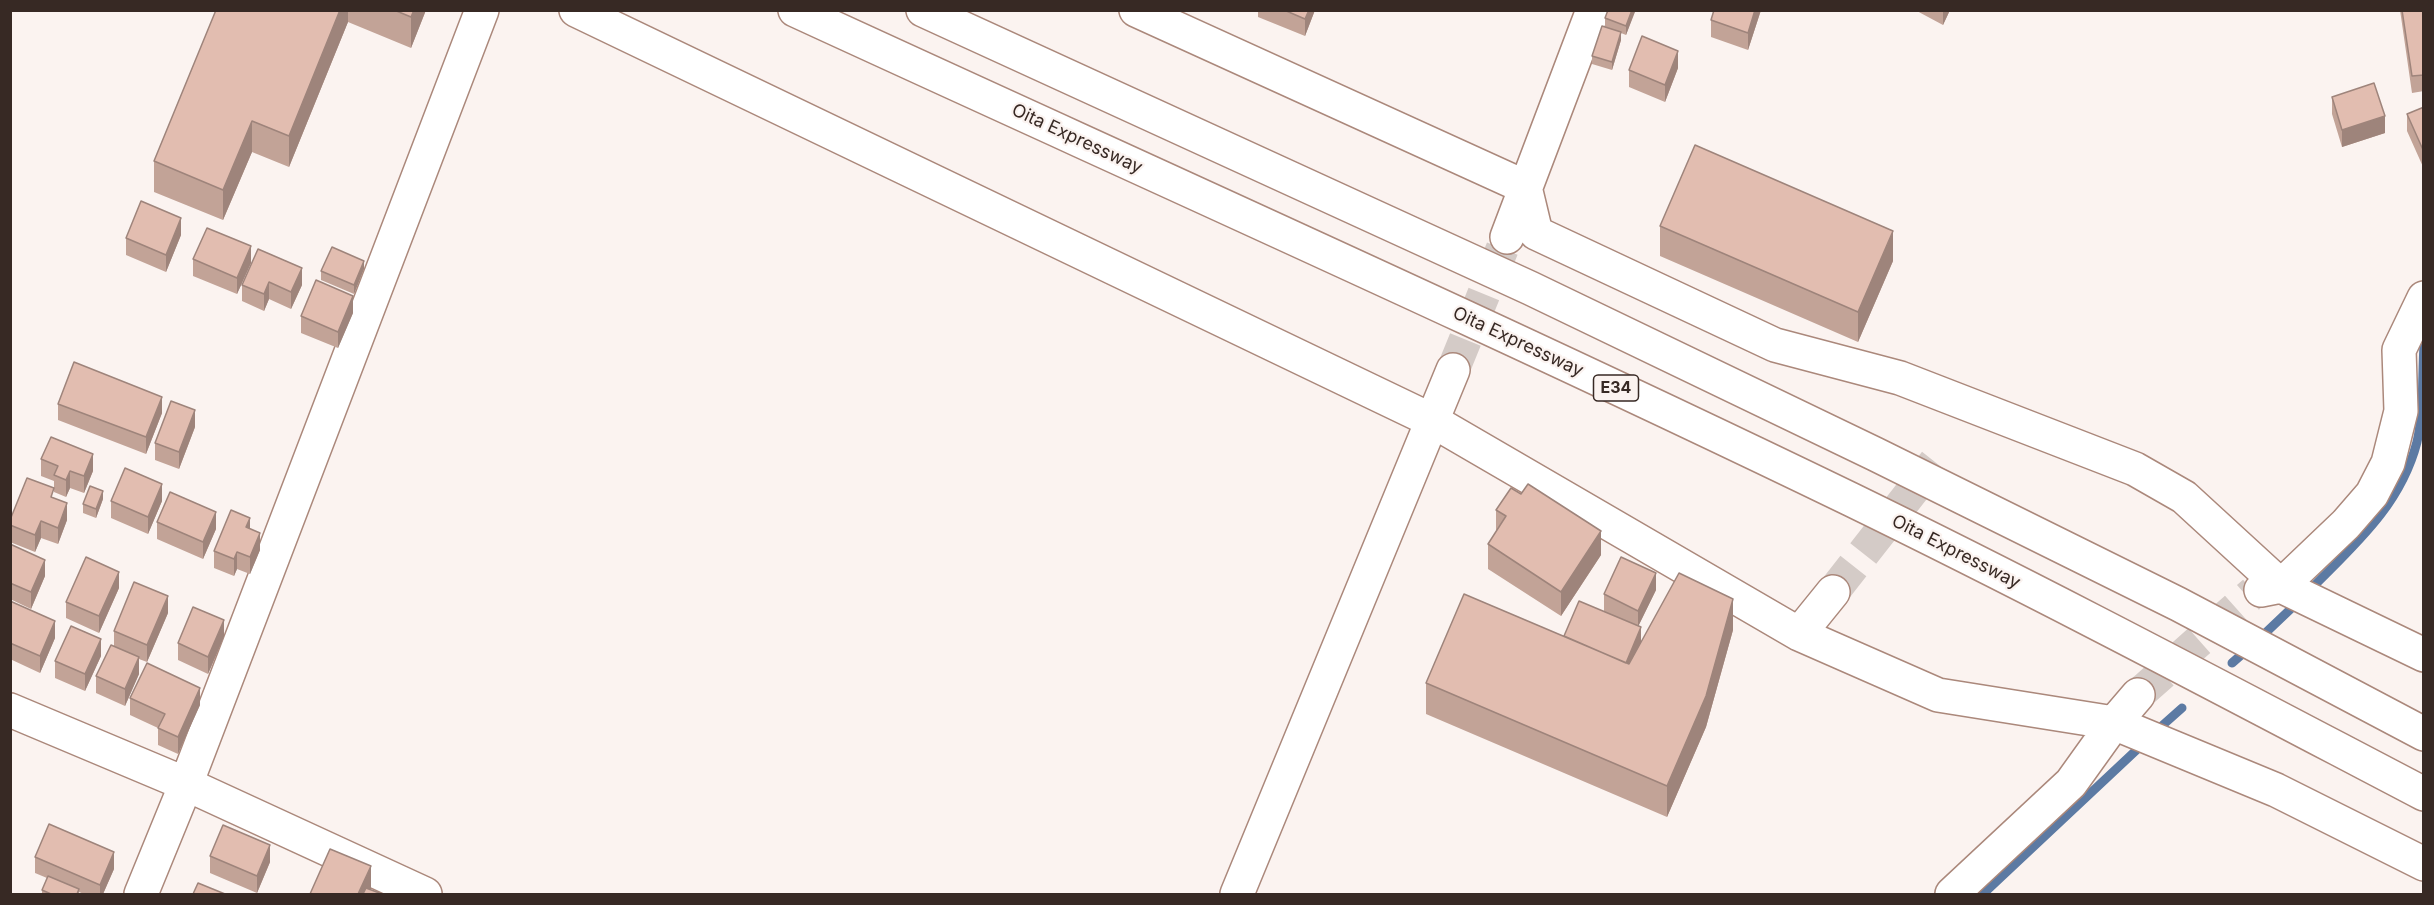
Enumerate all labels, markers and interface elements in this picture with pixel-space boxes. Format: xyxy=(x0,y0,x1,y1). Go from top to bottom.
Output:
street label: Oita Expressway xyxy=(1008,99,1146,179)
street label: Oita Expressway xyxy=(1449,302,1587,382)
road number: E34 xyxy=(1594,375,1638,401)
street label: Oita Expressway xyxy=(1888,510,2024,594)

